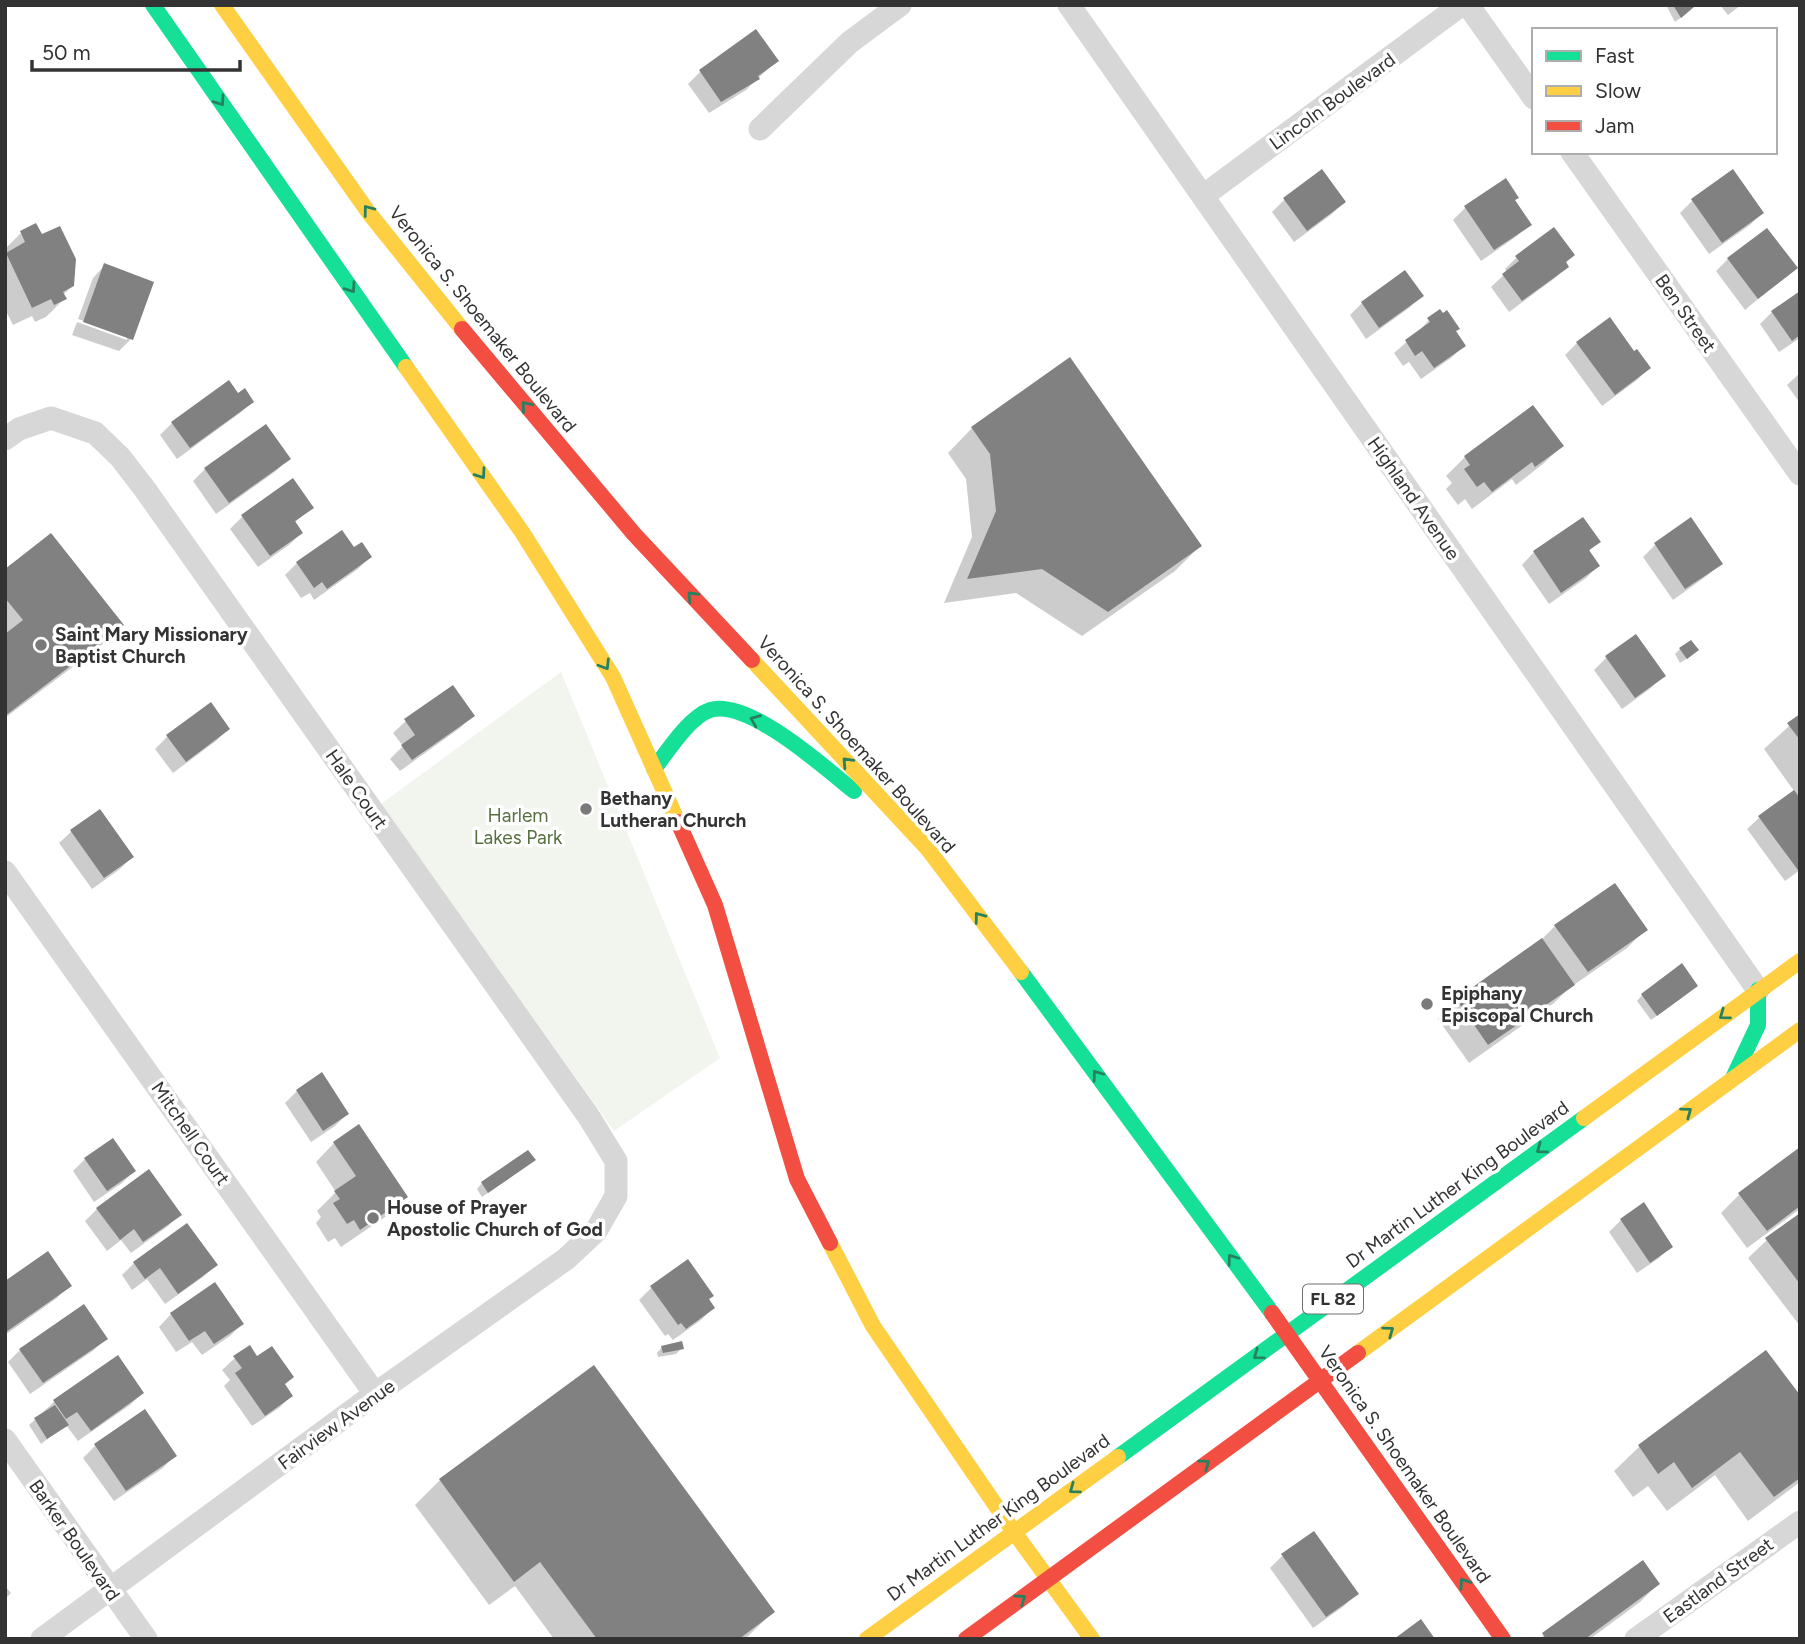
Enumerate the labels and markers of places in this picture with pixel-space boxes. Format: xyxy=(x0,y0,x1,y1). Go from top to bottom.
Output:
place label: Saint Mary Missionary Baptist Church xyxy=(55,623,248,668)
marker: Saint Mary Missionary Baptist Church xyxy=(33,637,49,653)
place label: Bethany Lutheran Church xyxy=(600,787,746,832)
marker: Bethany Lutheran Church xyxy=(578,801,594,817)
place label: Epiphany Episcopal Church xyxy=(1441,982,1593,1027)
marker: Epiphany Episcopal Church xyxy=(1419,996,1435,1012)
place label: House of Prayer Apostolic Church of God xyxy=(387,1196,603,1241)
marker: House of Prayer Apostolic Church of God xyxy=(365,1210,381,1226)

